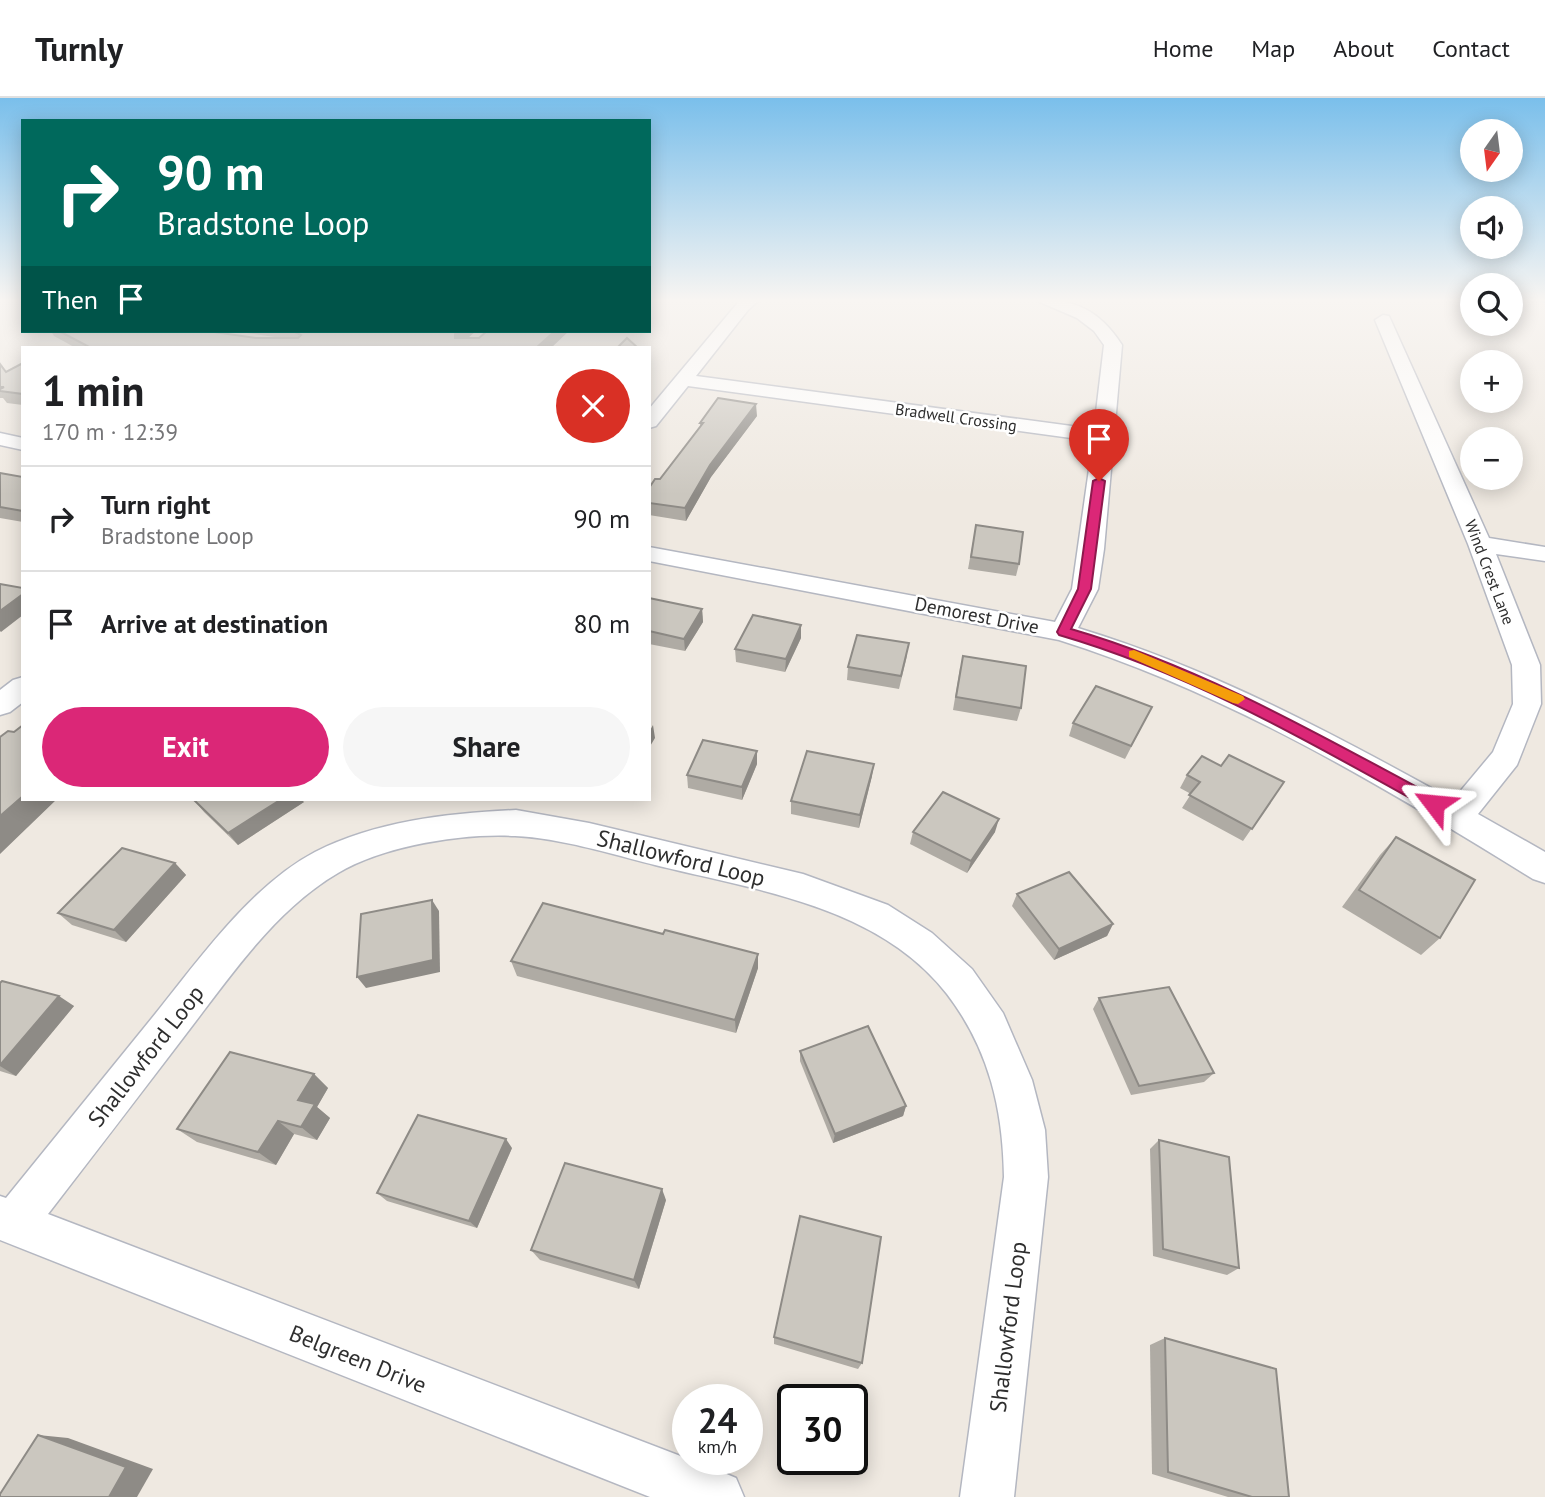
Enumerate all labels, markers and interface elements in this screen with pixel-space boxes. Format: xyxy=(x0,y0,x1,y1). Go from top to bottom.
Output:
text: Turnly xyxy=(35,27,123,70)
text: Home xyxy=(1153,33,1213,64)
text: Map xyxy=(1251,33,1295,64)
text: About xyxy=(1333,33,1394,64)
text: Contact xyxy=(1432,33,1510,64)
north arrow xyxy=(1460,119,1522,182)
map controls xyxy=(1460,119,1523,490)
text: 90 m xyxy=(157,140,264,204)
icon: right xyxy=(42,147,133,238)
button: sound xyxy=(1460,196,1523,259)
text: Bradstone Loop xyxy=(157,202,369,244)
button: search xyxy=(1460,273,1523,336)
icon: arrive xyxy=(112,280,150,318)
text: Then xyxy=(42,283,98,316)
button: + xyxy=(1460,350,1523,413)
text: 1 min xyxy=(42,363,144,418)
button: close xyxy=(556,369,630,443)
street label: Bradwell Crossing xyxy=(894,399,1018,435)
pin xyxy=(1069,409,1129,481)
text: 170 m · 12:39 xyxy=(42,417,178,446)
icon: arrive xyxy=(1080,420,1118,458)
button: − xyxy=(1460,427,1523,490)
text: Turn right xyxy=(101,488,210,521)
icon: right xyxy=(42,500,80,538)
text: 90 m xyxy=(574,502,630,535)
street label: Wind Crest Lane xyxy=(1461,517,1519,627)
text: Bradstone Loop xyxy=(101,521,254,550)
street label: Demorest Drive xyxy=(913,591,1041,639)
icon: arrive xyxy=(42,605,80,643)
text: Arrive at destination xyxy=(101,607,328,640)
text: 80 m xyxy=(574,607,630,640)
button: Exit xyxy=(42,707,329,787)
button: Share xyxy=(343,707,630,787)
position arrow xyxy=(1397,767,1471,841)
street label: Shallowford Loop xyxy=(594,823,768,892)
street label: Shallowford Loop xyxy=(81,979,210,1132)
street label: Shallowford Loop xyxy=(983,1240,1032,1414)
street label: Belgreen Drive xyxy=(285,1318,431,1399)
speed limit sign: 30 xyxy=(777,1384,868,1475)
text: 24 xyxy=(698,1397,737,1443)
text: km/h xyxy=(698,1435,737,1458)

